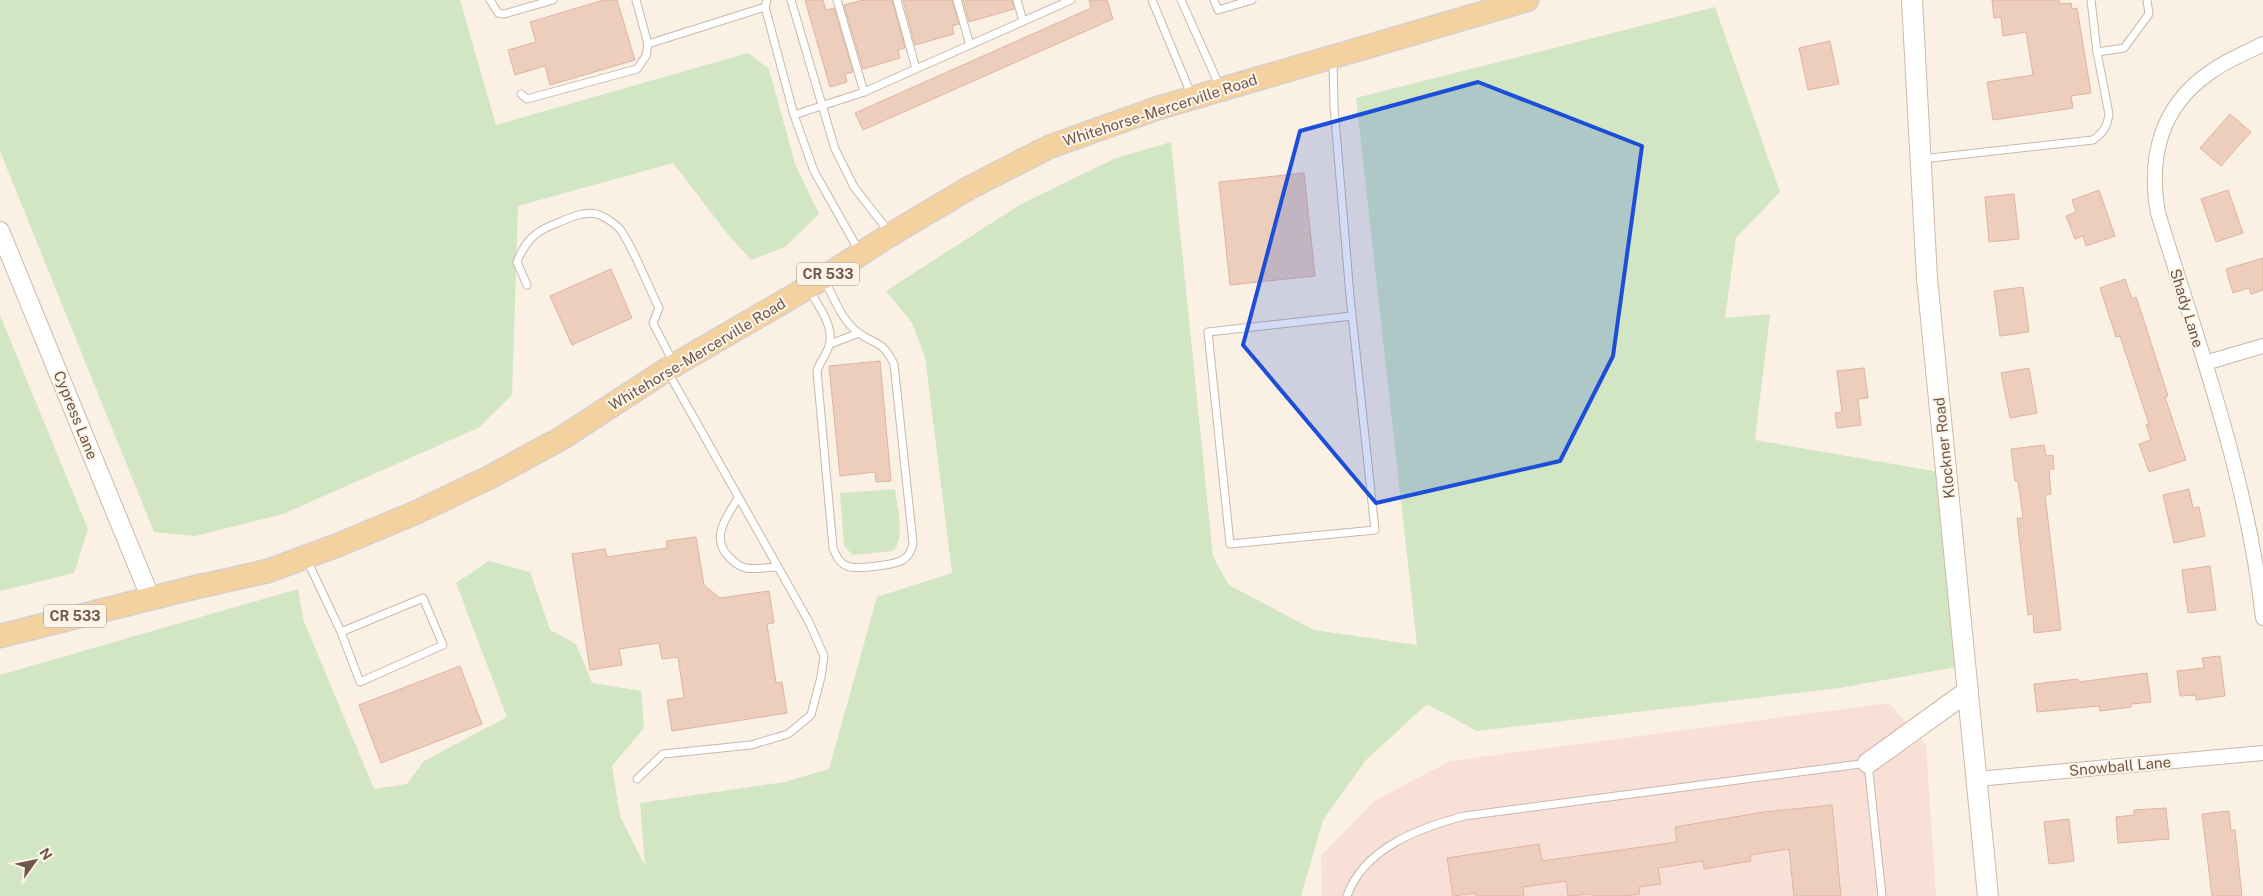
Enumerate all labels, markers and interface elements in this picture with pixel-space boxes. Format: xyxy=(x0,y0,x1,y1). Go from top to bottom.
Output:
street label: Whitehorse-Mercerville Road xyxy=(1061,71,1259,149)
road number: CR 533 xyxy=(797,262,859,286)
street label: Shady Lane xyxy=(2167,267,2207,349)
street label: Whitehorse-Mercerville Road xyxy=(606,294,788,414)
street label: Cypress Lane xyxy=(50,368,102,462)
street label: Klockner Road xyxy=(1930,397,1958,499)
road number: CR 533 xyxy=(44,604,106,628)
street label: Snowball Lane xyxy=(2068,753,2172,779)
north arrow xyxy=(10,836,60,886)
text: N xyxy=(36,845,56,863)

